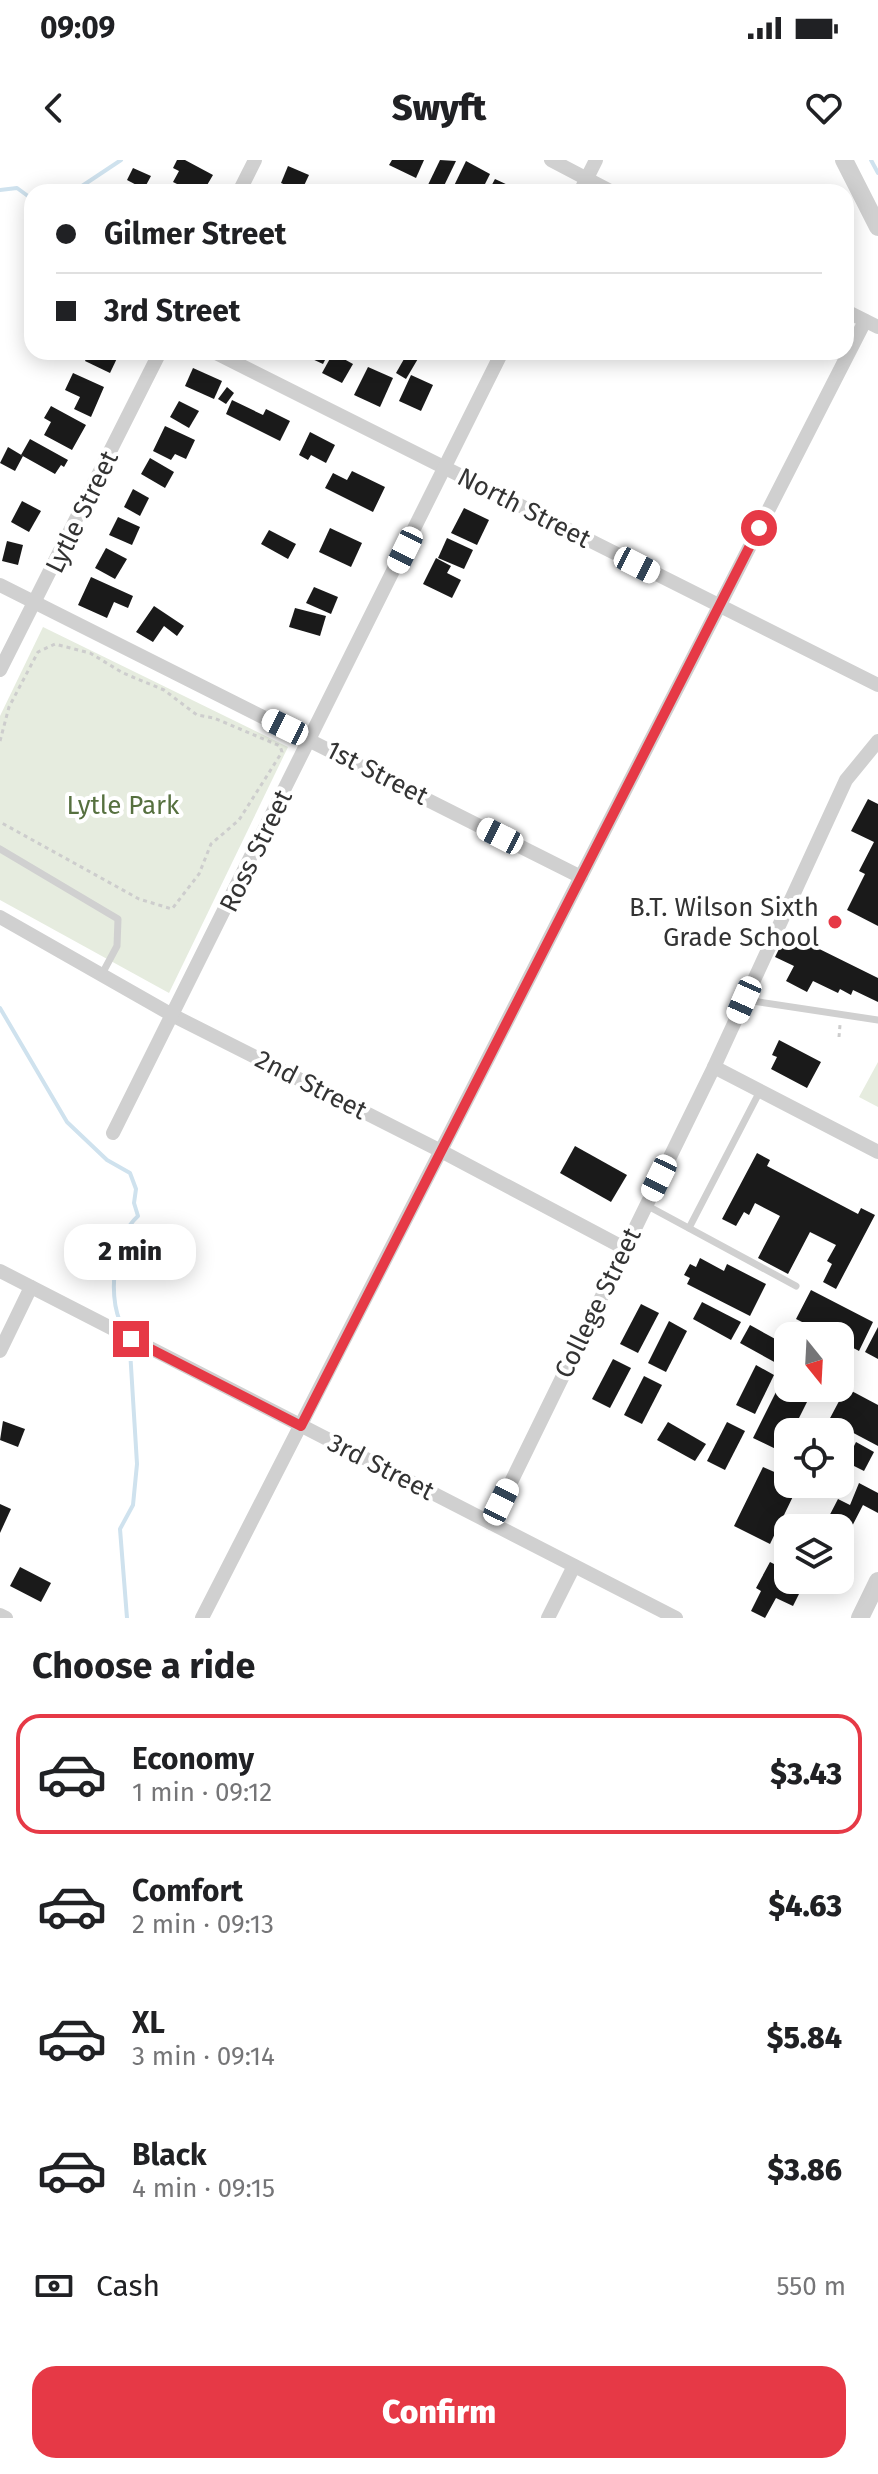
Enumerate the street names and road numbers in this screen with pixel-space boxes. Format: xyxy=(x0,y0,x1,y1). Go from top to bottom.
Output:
street label: Lytle Street xyxy=(39,445,125,578)
street label: North Street xyxy=(452,461,596,555)
street label: 1st Street xyxy=(321,734,434,812)
street label: Ross Street xyxy=(213,784,299,917)
street label: 2nd Street xyxy=(250,1044,373,1127)
street label: College Street xyxy=(548,1222,648,1383)
street label: 3rd Street xyxy=(323,1427,440,1507)

